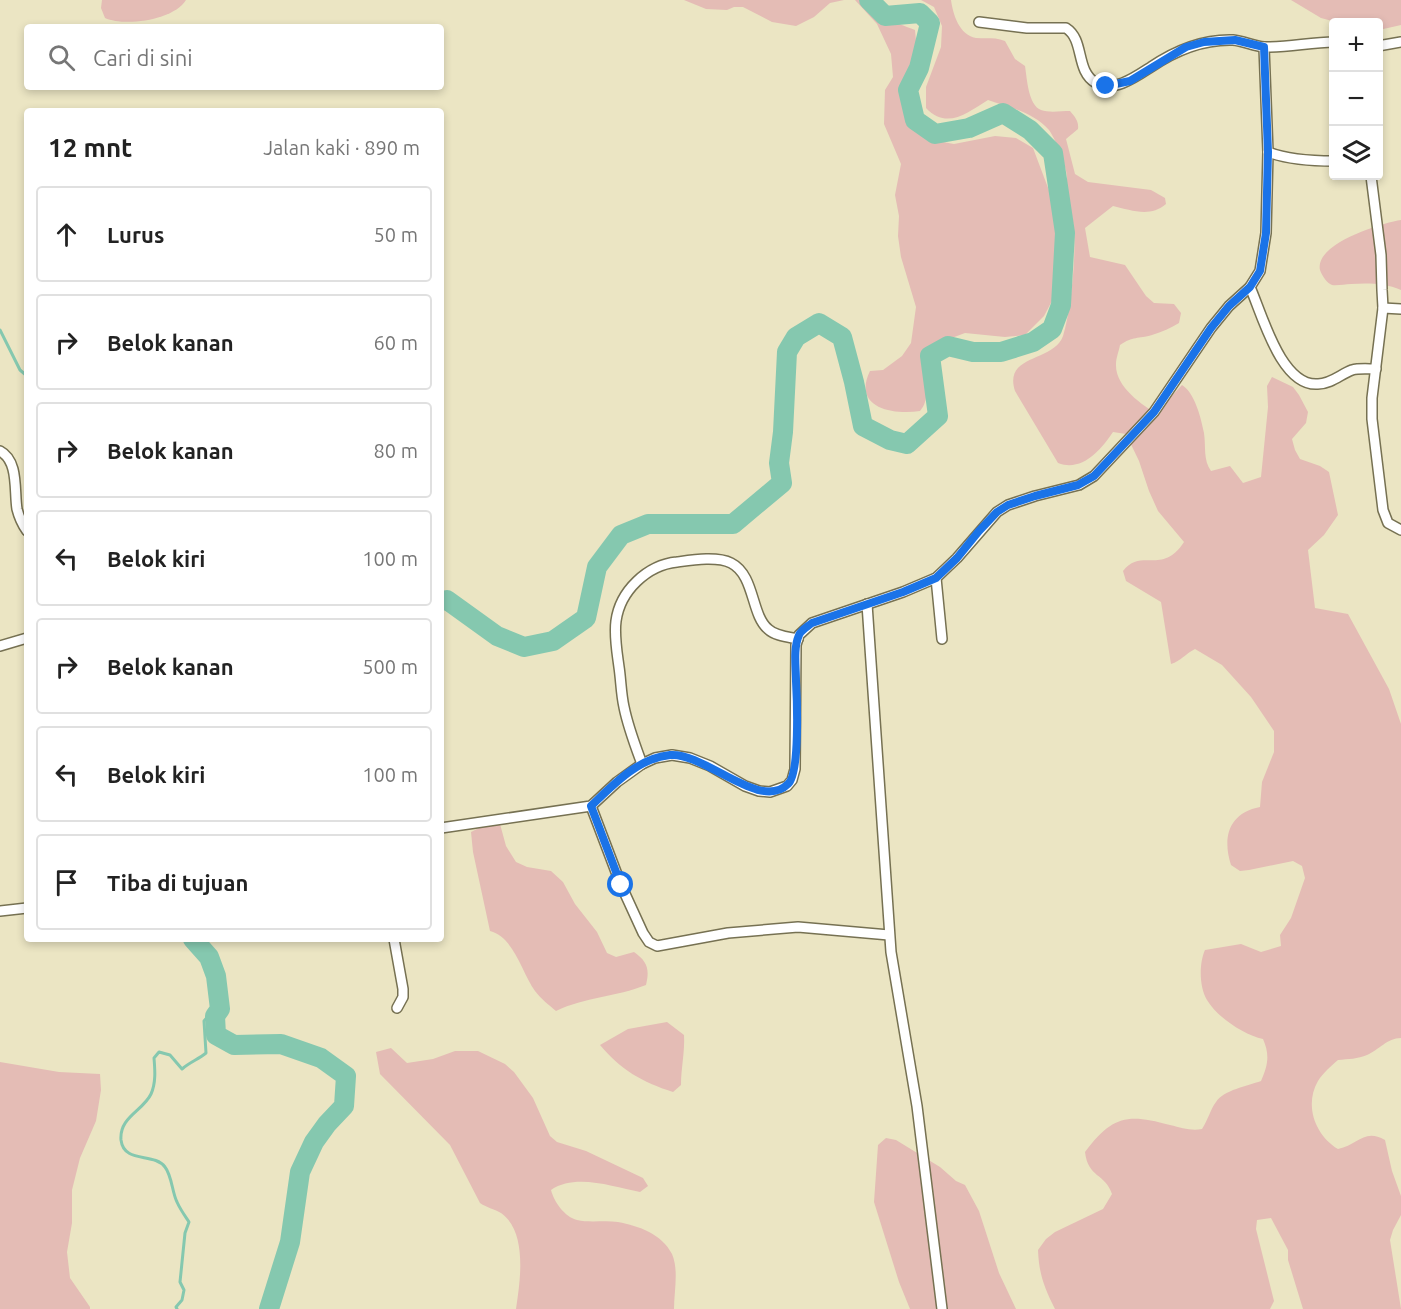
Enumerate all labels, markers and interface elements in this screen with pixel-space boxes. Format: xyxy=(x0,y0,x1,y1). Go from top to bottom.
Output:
map controls xyxy=(1329,18,1383,180)
button: + xyxy=(1329,18,1383,72)
search box xyxy=(24,24,444,90)
icon: search xyxy=(45,41,78,74)
text: Cari di sini xyxy=(93,45,193,70)
route end xyxy=(1092,72,1118,98)
button: − xyxy=(1329,72,1383,126)
button: layers xyxy=(1329,126,1383,180)
text: 12 mnt xyxy=(48,133,132,162)
text: Jalan kaki · 890 m xyxy=(263,136,420,159)
icon: ahead xyxy=(50,218,83,251)
text: Lurus xyxy=(107,222,164,247)
text: 50 m xyxy=(374,223,418,246)
icon: right xyxy=(50,326,83,359)
text: Belok kanan xyxy=(107,330,234,355)
text: 60 m xyxy=(374,331,418,354)
icon: right xyxy=(50,434,83,467)
text: Belok kanan xyxy=(107,438,234,463)
text: 80 m xyxy=(374,439,418,462)
icon: left xyxy=(50,542,83,575)
text: Belok kiri xyxy=(107,546,205,571)
text: 100 m xyxy=(362,547,418,570)
icon: right xyxy=(50,650,83,683)
text: Belok kanan xyxy=(107,654,234,679)
text: 500 m xyxy=(362,655,418,678)
icon: left xyxy=(50,758,83,791)
text: Belok kiri xyxy=(107,762,205,787)
text: 100 m xyxy=(362,763,418,786)
icon: arrive xyxy=(50,866,83,899)
text: Tiba di tujuan xyxy=(107,870,248,895)
route start xyxy=(607,871,633,897)

